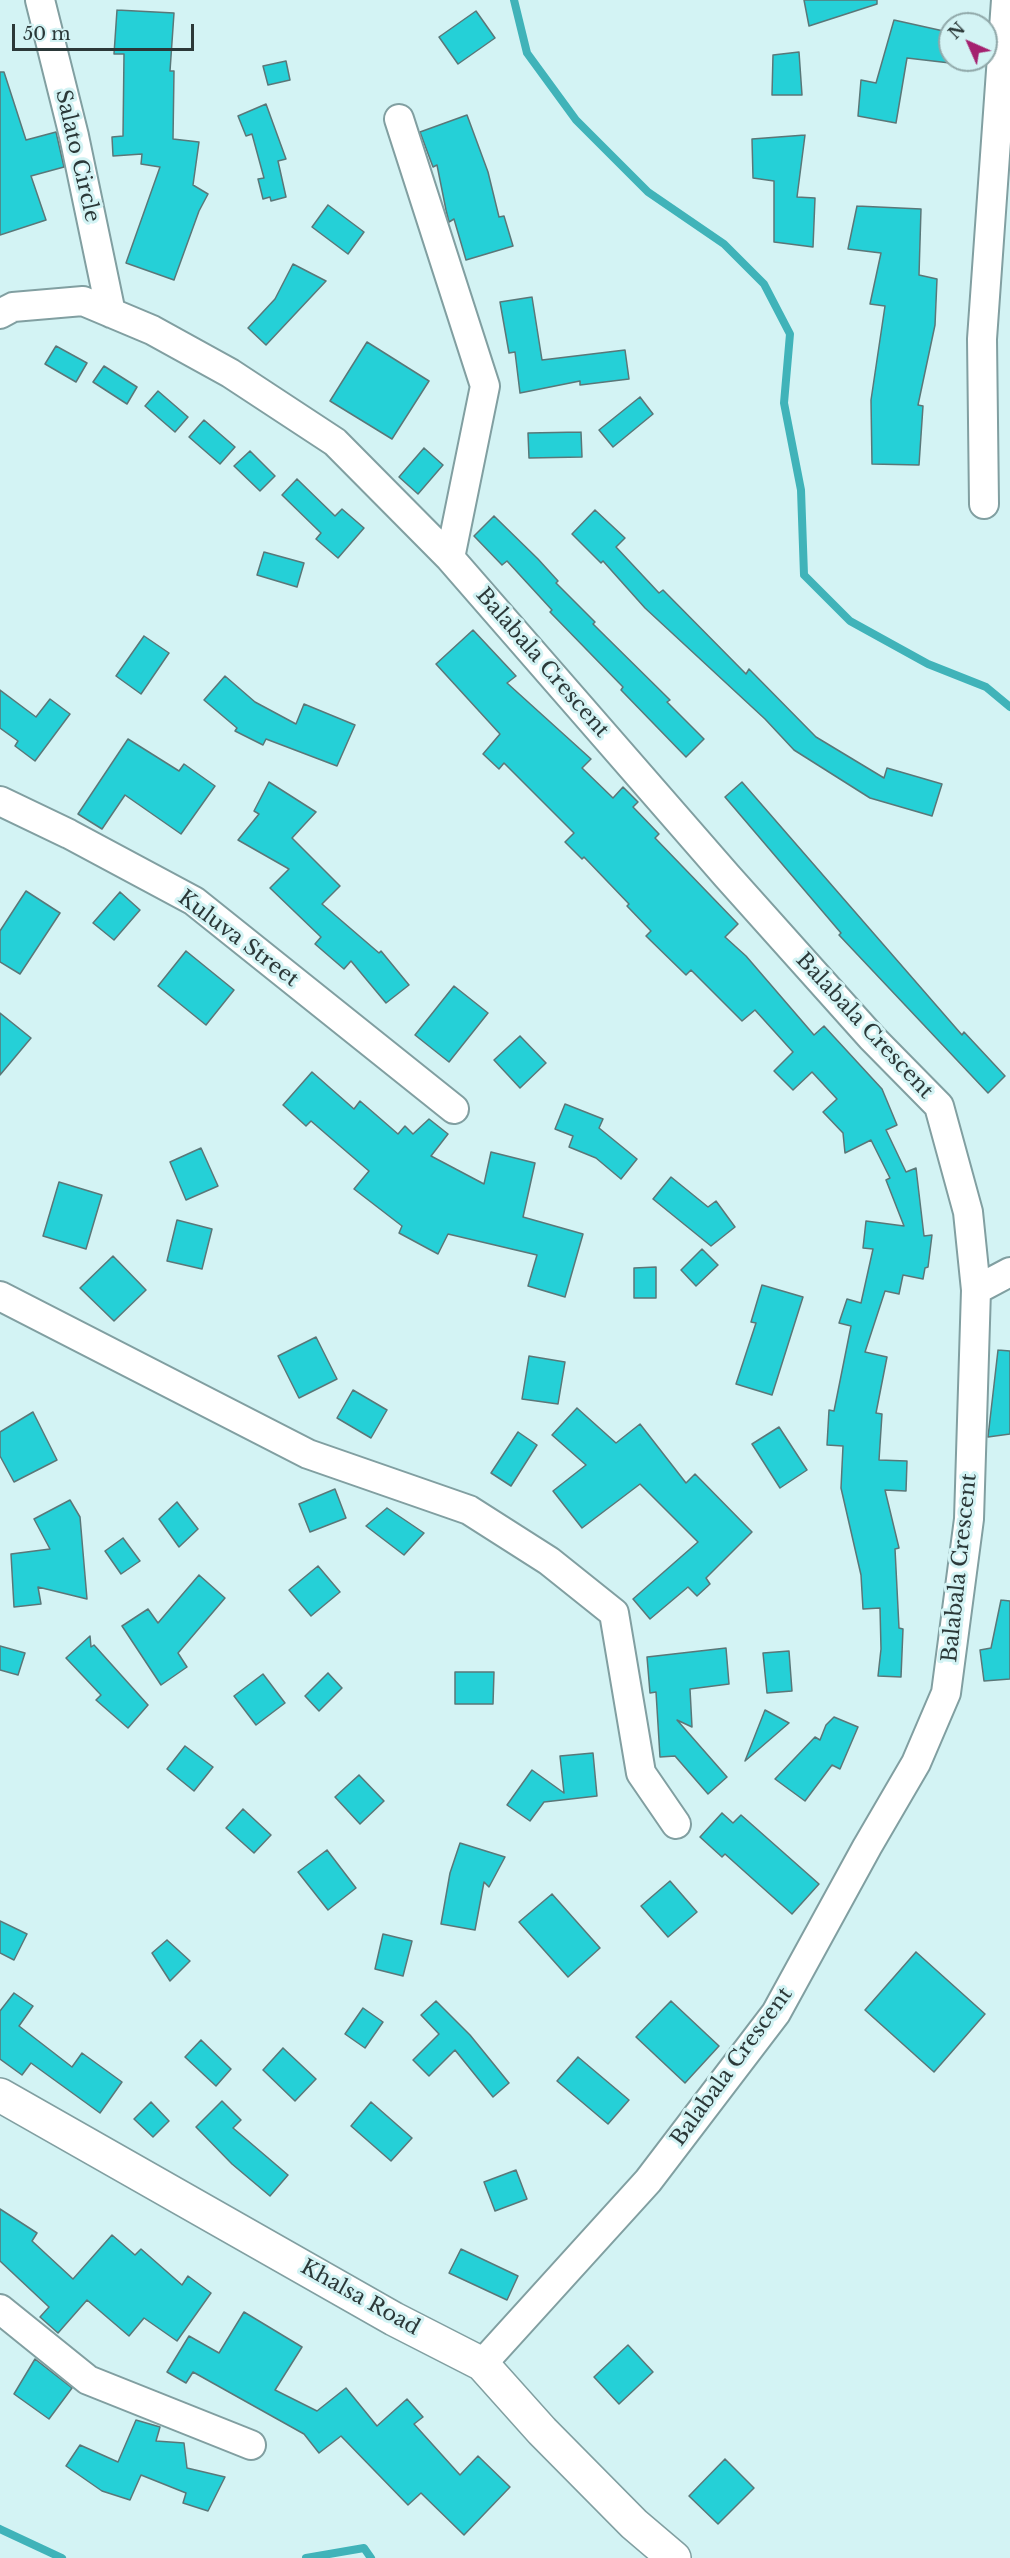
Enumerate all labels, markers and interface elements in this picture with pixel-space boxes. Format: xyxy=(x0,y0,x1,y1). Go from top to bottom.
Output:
scale bar xyxy=(15,12,196,50)
north arrow xyxy=(938,12,998,72)
text: N xyxy=(944,18,969,43)
text: 50 m xyxy=(23,23,71,45)
street label: Salato Circle xyxy=(50,87,104,225)
street label: Balabala Crescent xyxy=(470,583,614,743)
street label: Kuluva Street xyxy=(173,885,303,993)
street label: Balabala Crescent xyxy=(790,948,938,1104)
street label: Balabala Crescent xyxy=(938,1472,982,1664)
street label: Balabala Crescent xyxy=(666,1983,798,2151)
street label: Khalsa Road xyxy=(296,2255,424,2341)

